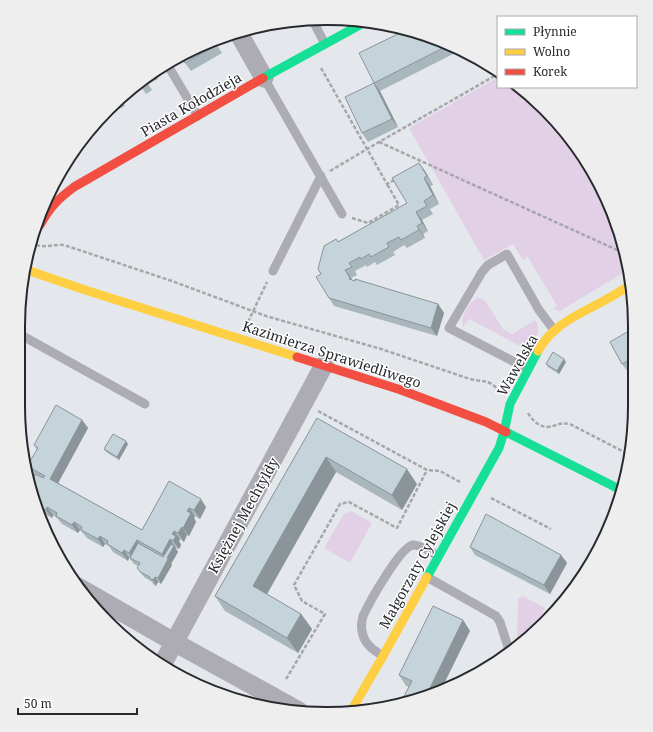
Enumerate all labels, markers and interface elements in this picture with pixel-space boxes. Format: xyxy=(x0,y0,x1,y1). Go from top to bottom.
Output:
legend xyxy=(497,16,637,88)
text: Płynnie xyxy=(533,23,577,40)
text: Wolno xyxy=(533,43,570,60)
text: Korek xyxy=(533,63,568,80)
street label: Piasta Kołodzieja xyxy=(137,67,245,141)
street label: Kazimierza Sprawiedliwego xyxy=(240,316,424,392)
street label: Wawelska xyxy=(492,331,542,399)
street label: Księżnej Mechtyldy xyxy=(203,454,283,576)
street label: Małgorzaty Cylejskiej xyxy=(374,498,460,632)
scale bar xyxy=(18,690,137,716)
text: 50 m xyxy=(24,695,52,712)

